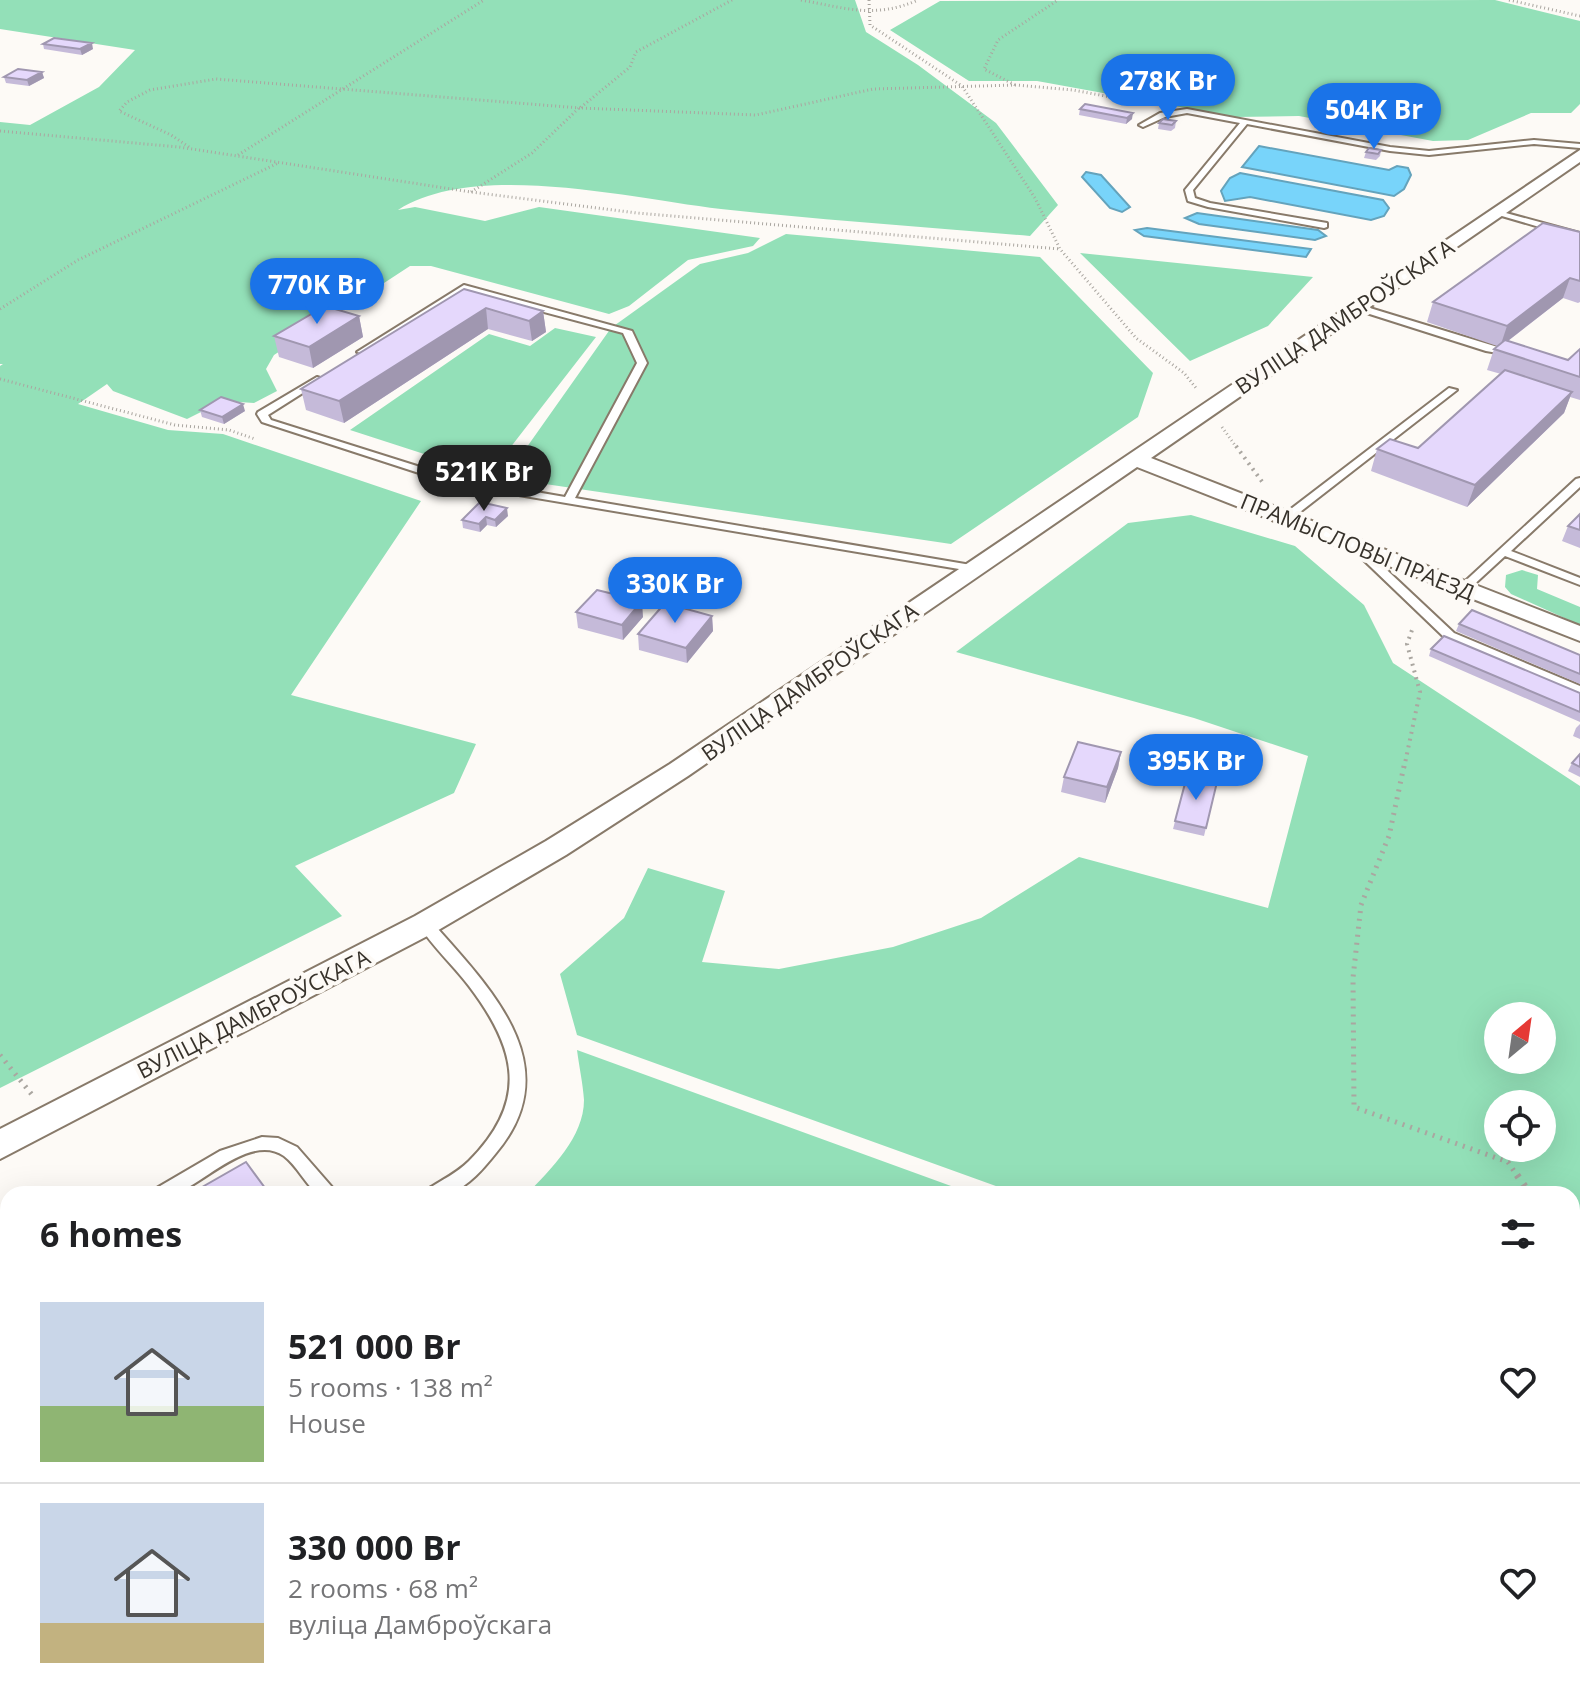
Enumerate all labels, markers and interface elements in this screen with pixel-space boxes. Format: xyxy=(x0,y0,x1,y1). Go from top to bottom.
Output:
pin: 278K Br xyxy=(1094,54,1242,122)
text: 278K Br xyxy=(1119,62,1217,98)
pin: 504K Br xyxy=(1300,83,1448,151)
text: 504K Br xyxy=(1325,91,1423,127)
street label: ВУЛІЦА ДАМБРОЎСКАГА xyxy=(1229,231,1459,401)
pin: 770K Br xyxy=(243,258,391,326)
text: 770K Br xyxy=(268,266,366,302)
pin: 521K Br xyxy=(410,445,558,513)
text: 521K Br xyxy=(435,453,533,489)
street label: ПРАМЫСЛОВЫ ПРАЕЗД xyxy=(1237,485,1479,607)
pin: 330K Br xyxy=(601,557,749,625)
text: 330K Br xyxy=(626,565,724,601)
street label: ВУЛІЦА ДАМБРОЎСКАГА xyxy=(695,595,923,767)
pin: 395K Br xyxy=(1122,734,1270,802)
text: 395K Br xyxy=(1147,742,1245,778)
street label: ВУЛІЦА ДАМБРОЎСКАГА xyxy=(131,941,375,1085)
north arrow xyxy=(1484,1002,1556,1074)
map controls xyxy=(1484,1002,1556,1162)
button: locate xyxy=(1484,1090,1556,1162)
text: 6 homes xyxy=(40,1211,182,1257)
icon: filters xyxy=(1496,1212,1540,1256)
text: 521 000 Br xyxy=(288,1323,461,1369)
icon: home xyxy=(104,1334,200,1430)
icon: heart xyxy=(1496,1360,1540,1404)
text: 5 rooms · 138 m² xyxy=(288,1369,493,1405)
text: House xyxy=(288,1405,366,1441)
text: 330 000 Br xyxy=(288,1524,461,1570)
icon: home xyxy=(104,1535,200,1631)
icon: heart xyxy=(1496,1561,1540,1605)
text: 2 rooms · 68 m² xyxy=(288,1570,478,1606)
text: вуліца Дамброўскага xyxy=(288,1606,552,1642)

